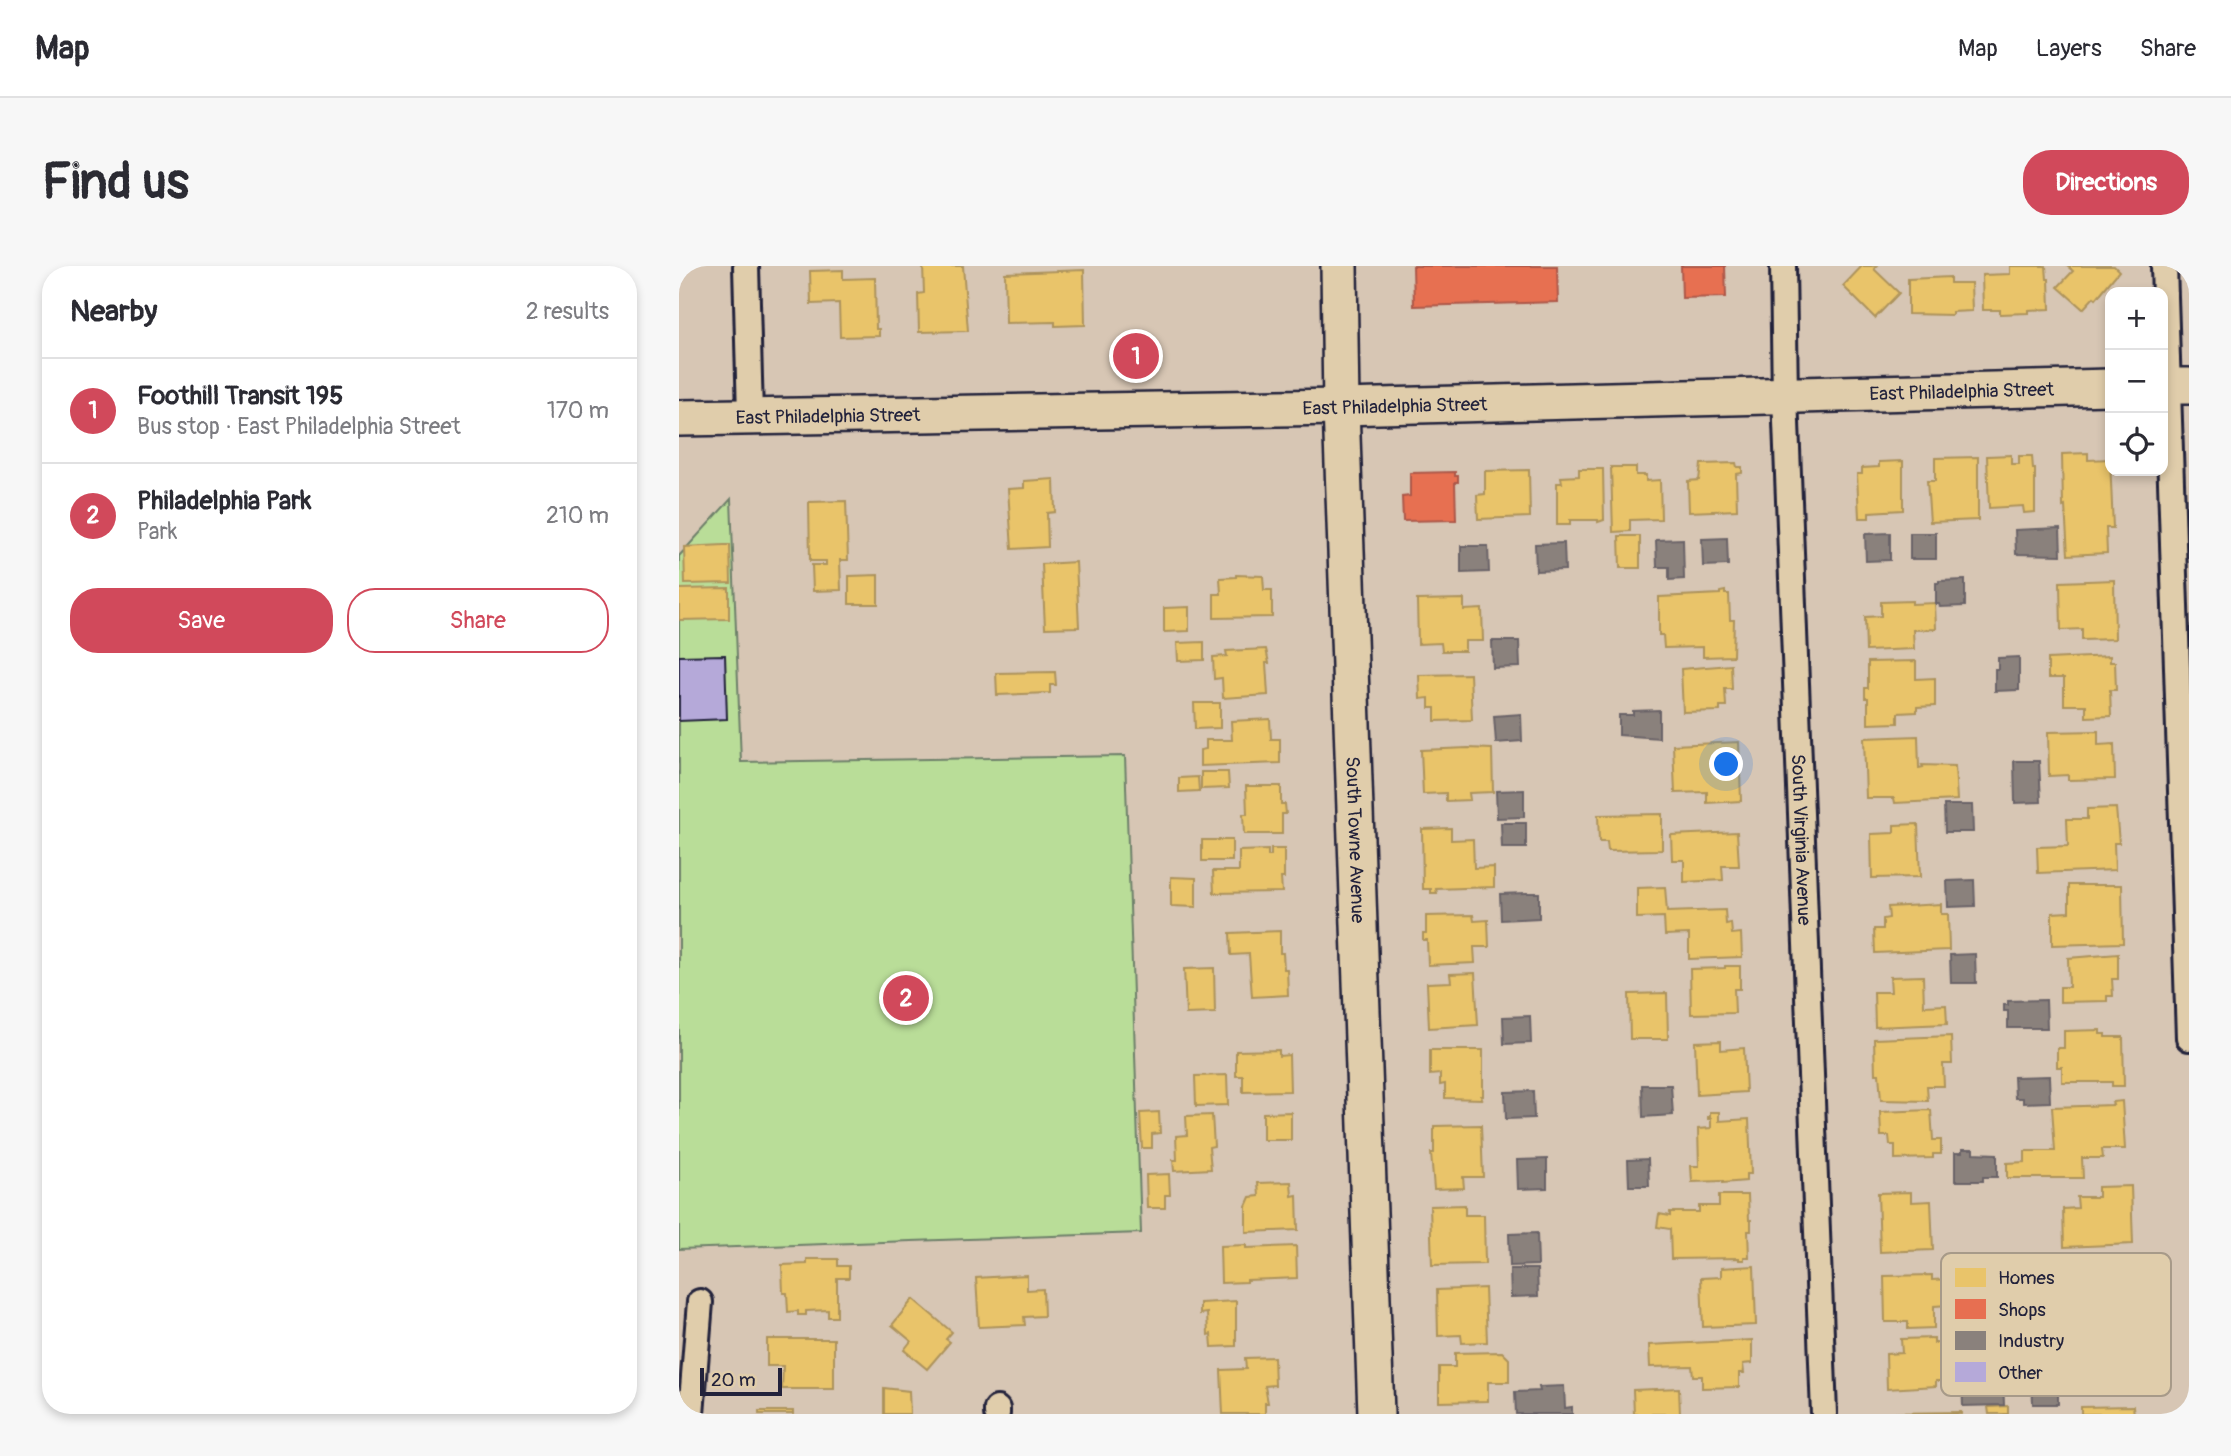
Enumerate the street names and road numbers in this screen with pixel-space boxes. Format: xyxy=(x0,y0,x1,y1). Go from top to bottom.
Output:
street label: East Philadelphia Street xyxy=(1869,377,2055,406)
street label: East Philadelphia Street xyxy=(1302,392,1488,421)
street label: East Philadelphia Street xyxy=(735,403,921,430)
street label: South Virginia Avenue xyxy=(1786,754,1816,926)
street label: South Towne Avenue xyxy=(1340,756,1370,924)

